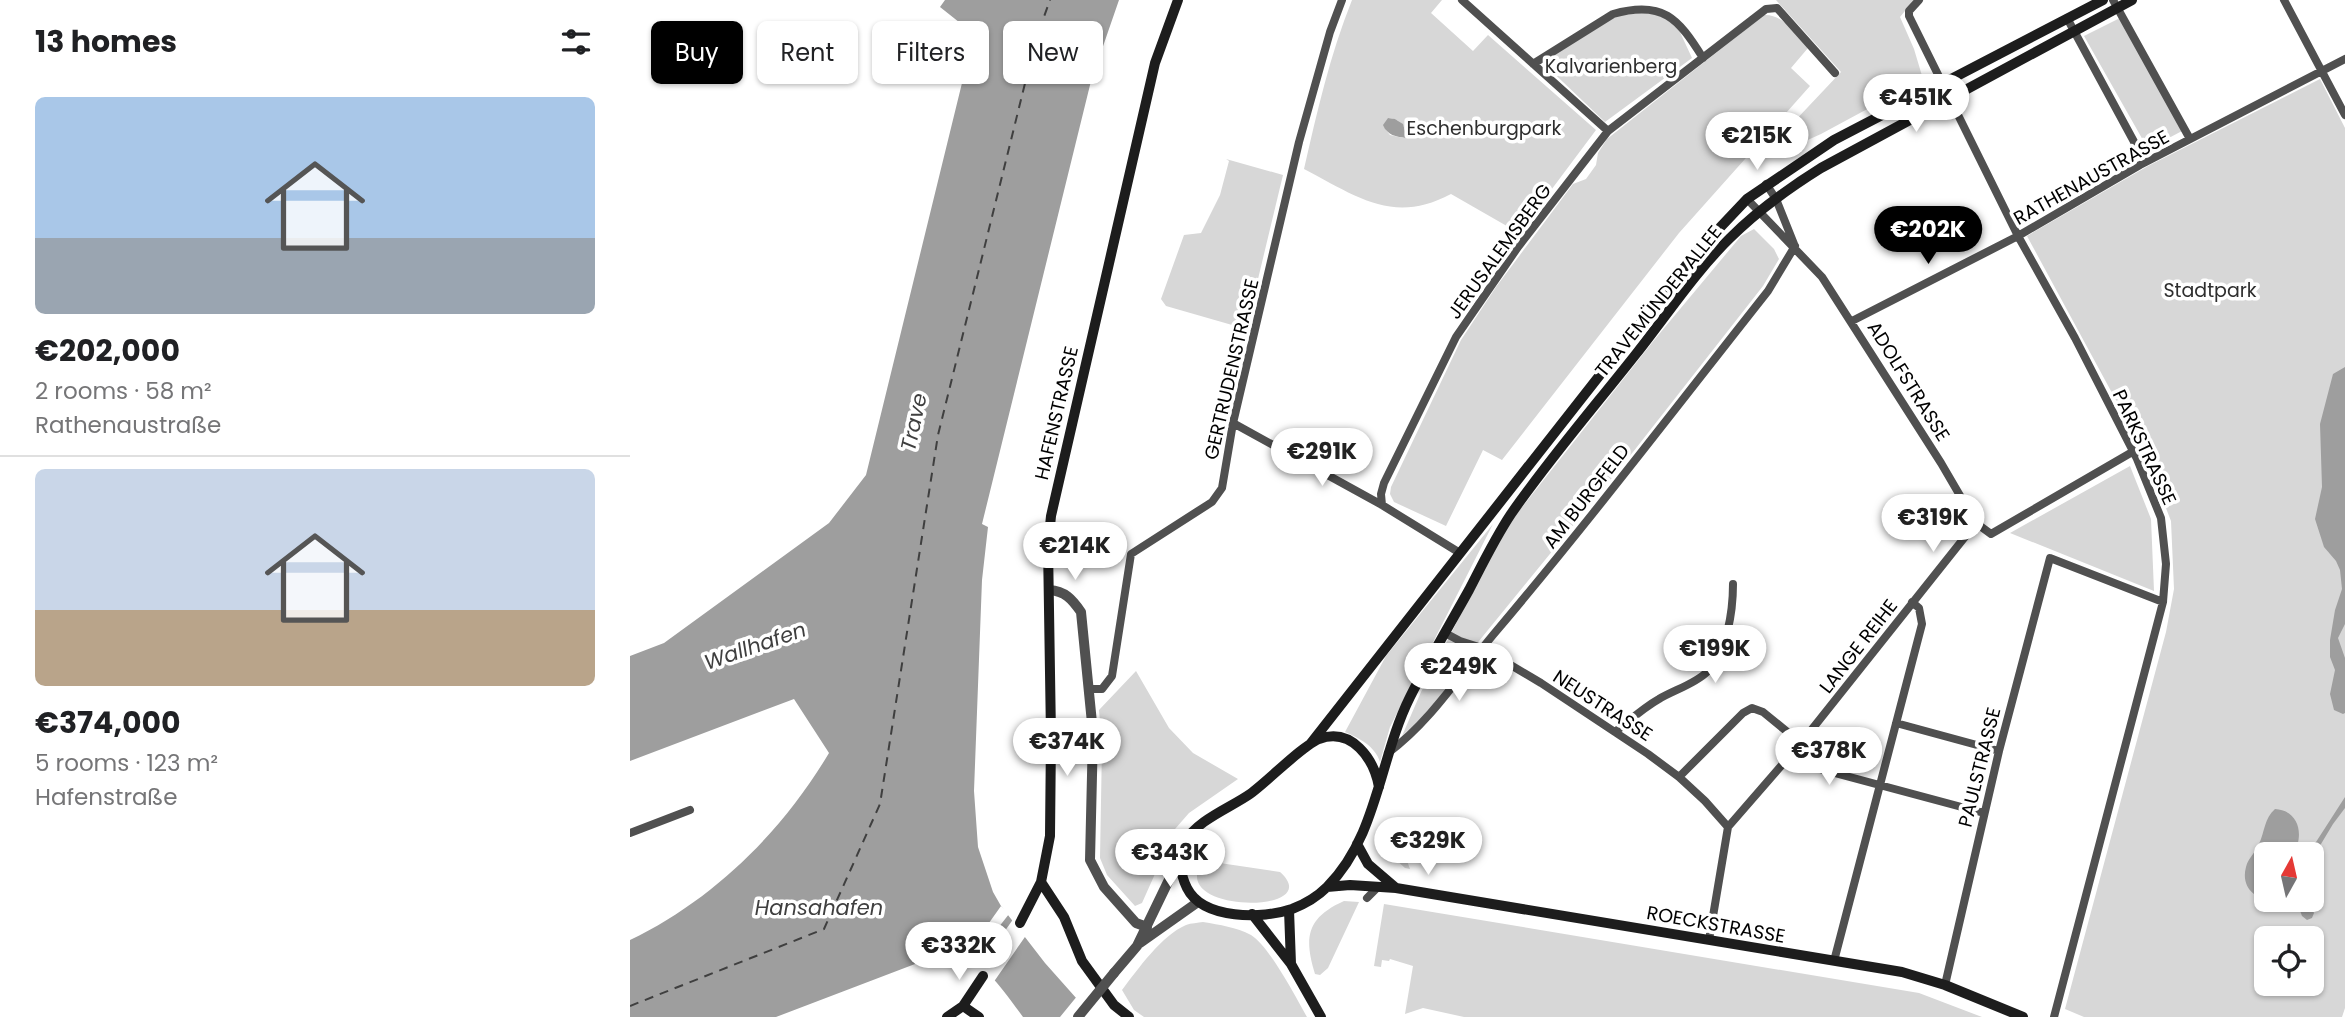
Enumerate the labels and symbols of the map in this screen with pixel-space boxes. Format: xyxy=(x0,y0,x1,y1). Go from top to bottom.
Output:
park label: Kalvarienberg xyxy=(1545,53,1677,80)
pin: €451K xyxy=(1867,74,1965,134)
pin: €215K xyxy=(1708,113,1806,172)
park label: Eschenburgpark xyxy=(1407,115,1562,142)
street label: RATHENAUSTRASSE xyxy=(2008,123,2174,232)
street label: JERUSALEMSBERG xyxy=(1441,178,1558,325)
pin: €202K xyxy=(1879,206,1977,266)
street label: TRAVEMÜNDER ALLEE xyxy=(1589,220,1728,383)
street label: GERTRUDENSTRASSE xyxy=(1198,276,1265,462)
park label: Stadtpark xyxy=(2163,277,2257,304)
street label: ADOLFSTRASSE xyxy=(1861,316,1956,446)
street label: HAFENSTRASSE xyxy=(1028,344,1085,483)
street label: PARKSTRASSE xyxy=(2106,385,2183,509)
water label: Trave xyxy=(893,390,934,453)
pin: €291K xyxy=(1273,428,1371,488)
street label: AM BURGFELD xyxy=(1537,438,1636,554)
pin: €319K xyxy=(1884,494,1982,554)
pin: €214K xyxy=(1026,522,1124,582)
street label: LANGE REIHE xyxy=(1813,594,1904,699)
water label: Wallhafen xyxy=(700,615,810,676)
pin: €199K xyxy=(1666,626,1764,685)
pin: €249K xyxy=(1410,644,1508,703)
street label: NEUSTRASSE xyxy=(1548,663,1658,748)
street label: PAULSTRASSE xyxy=(1952,704,2007,830)
pin: €374K xyxy=(1018,718,1116,778)
pin: €378K xyxy=(1780,728,1878,787)
pin: €329K xyxy=(1379,818,1477,877)
pin: €343K xyxy=(1121,830,1219,889)
north arrow xyxy=(2254,842,2324,912)
water label: Hansahafen xyxy=(755,893,883,922)
street label: ROECKSTRASSE xyxy=(1645,899,1787,950)
pin: €332K xyxy=(910,922,1008,982)

